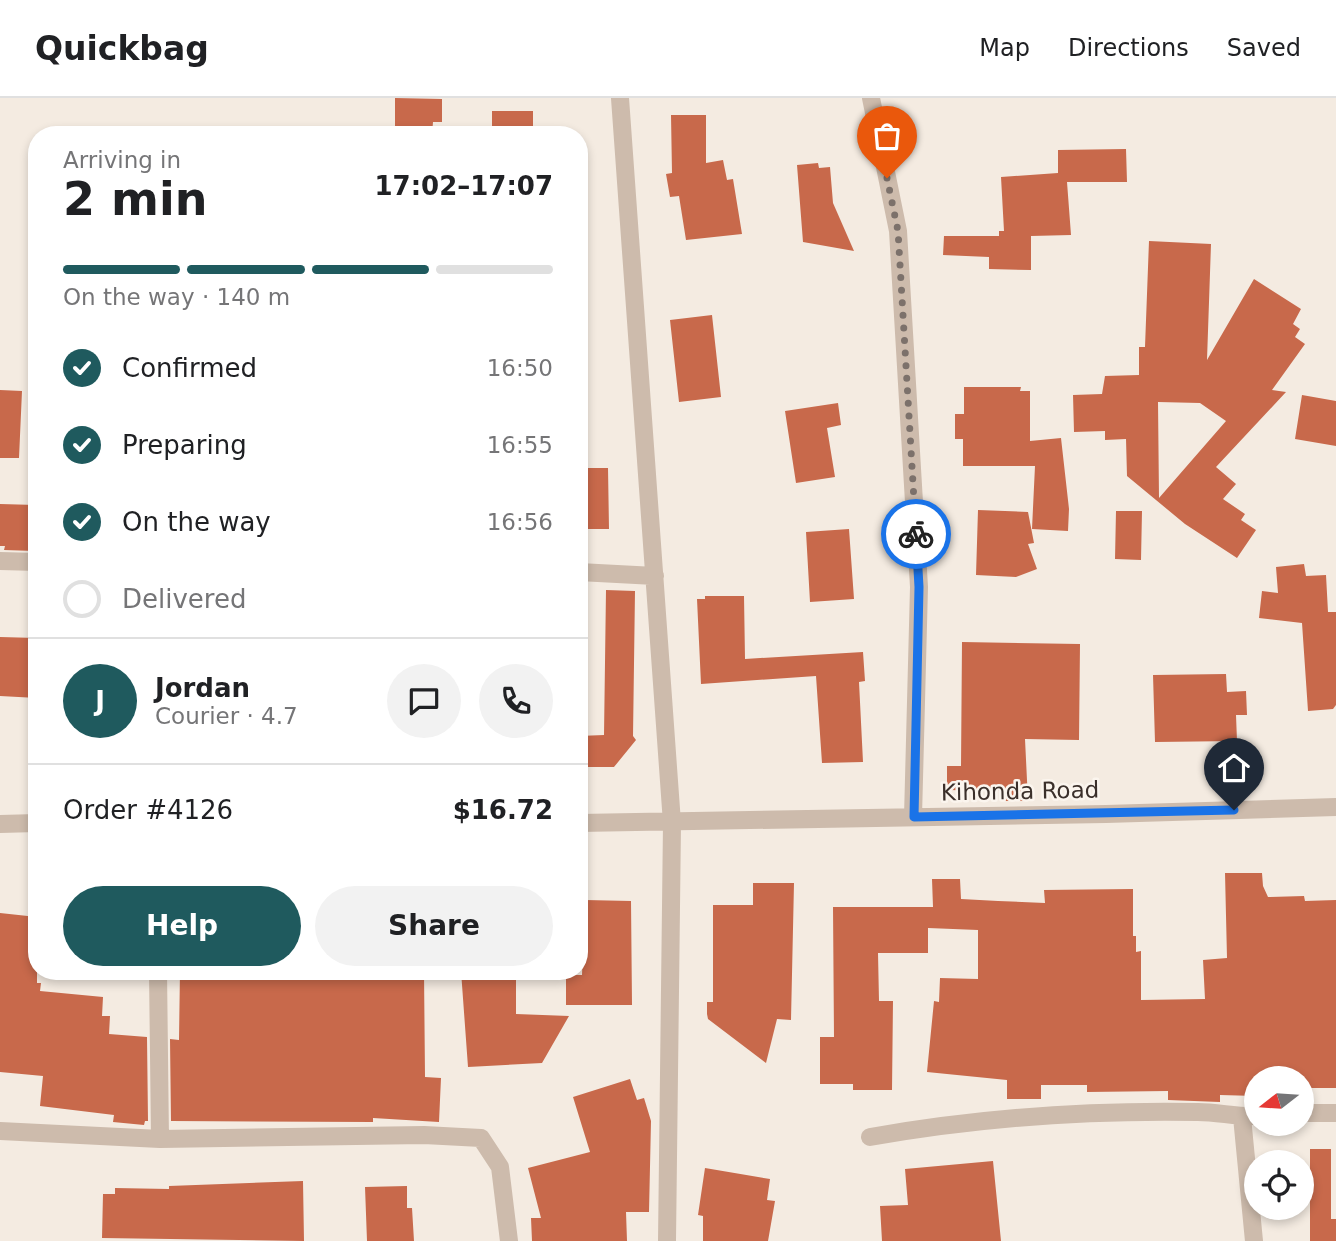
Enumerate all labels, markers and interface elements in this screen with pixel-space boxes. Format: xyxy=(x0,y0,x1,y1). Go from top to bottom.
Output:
text: Quickbag xyxy=(35,29,209,68)
text: Map xyxy=(979,34,1030,62)
text: Directions xyxy=(1068,34,1189,62)
text: Saved xyxy=(1227,34,1301,62)
pin xyxy=(857,106,917,178)
icon: bag xyxy=(868,117,906,155)
text: Arriving in xyxy=(63,147,181,173)
text: 17:02–17:07 xyxy=(374,171,553,201)
text: 2 min xyxy=(63,172,207,226)
text: On the way · 140 m xyxy=(63,284,290,310)
icon: check xyxy=(63,349,101,387)
text: Confirmed xyxy=(122,353,257,383)
text: 16:50 xyxy=(487,355,553,381)
icon: check xyxy=(63,426,101,464)
text: Preparing xyxy=(122,430,247,460)
text: 16:55 xyxy=(487,432,553,458)
courier xyxy=(881,499,951,569)
icon: check xyxy=(63,503,101,541)
text: On the way xyxy=(122,507,271,537)
text: 16:56 xyxy=(487,509,553,535)
icon: bike xyxy=(897,515,935,553)
text: Delivered xyxy=(122,584,246,614)
button: chat xyxy=(387,664,461,738)
button: phone xyxy=(479,664,553,738)
text: Jordan xyxy=(155,673,250,703)
text: J xyxy=(95,686,105,716)
text: Courier · 4.7 xyxy=(155,703,298,729)
pin xyxy=(1204,738,1264,810)
icon: home xyxy=(1215,749,1253,787)
street label: Kihonda Road xyxy=(941,777,1099,805)
text: Order #4126 xyxy=(63,795,233,825)
text: $16.72 xyxy=(453,795,553,825)
button: Help xyxy=(63,886,301,966)
button: Share xyxy=(315,886,553,966)
north arrow xyxy=(1244,1066,1314,1136)
map controls xyxy=(1244,1066,1314,1220)
button: locate xyxy=(1244,1150,1314,1220)

